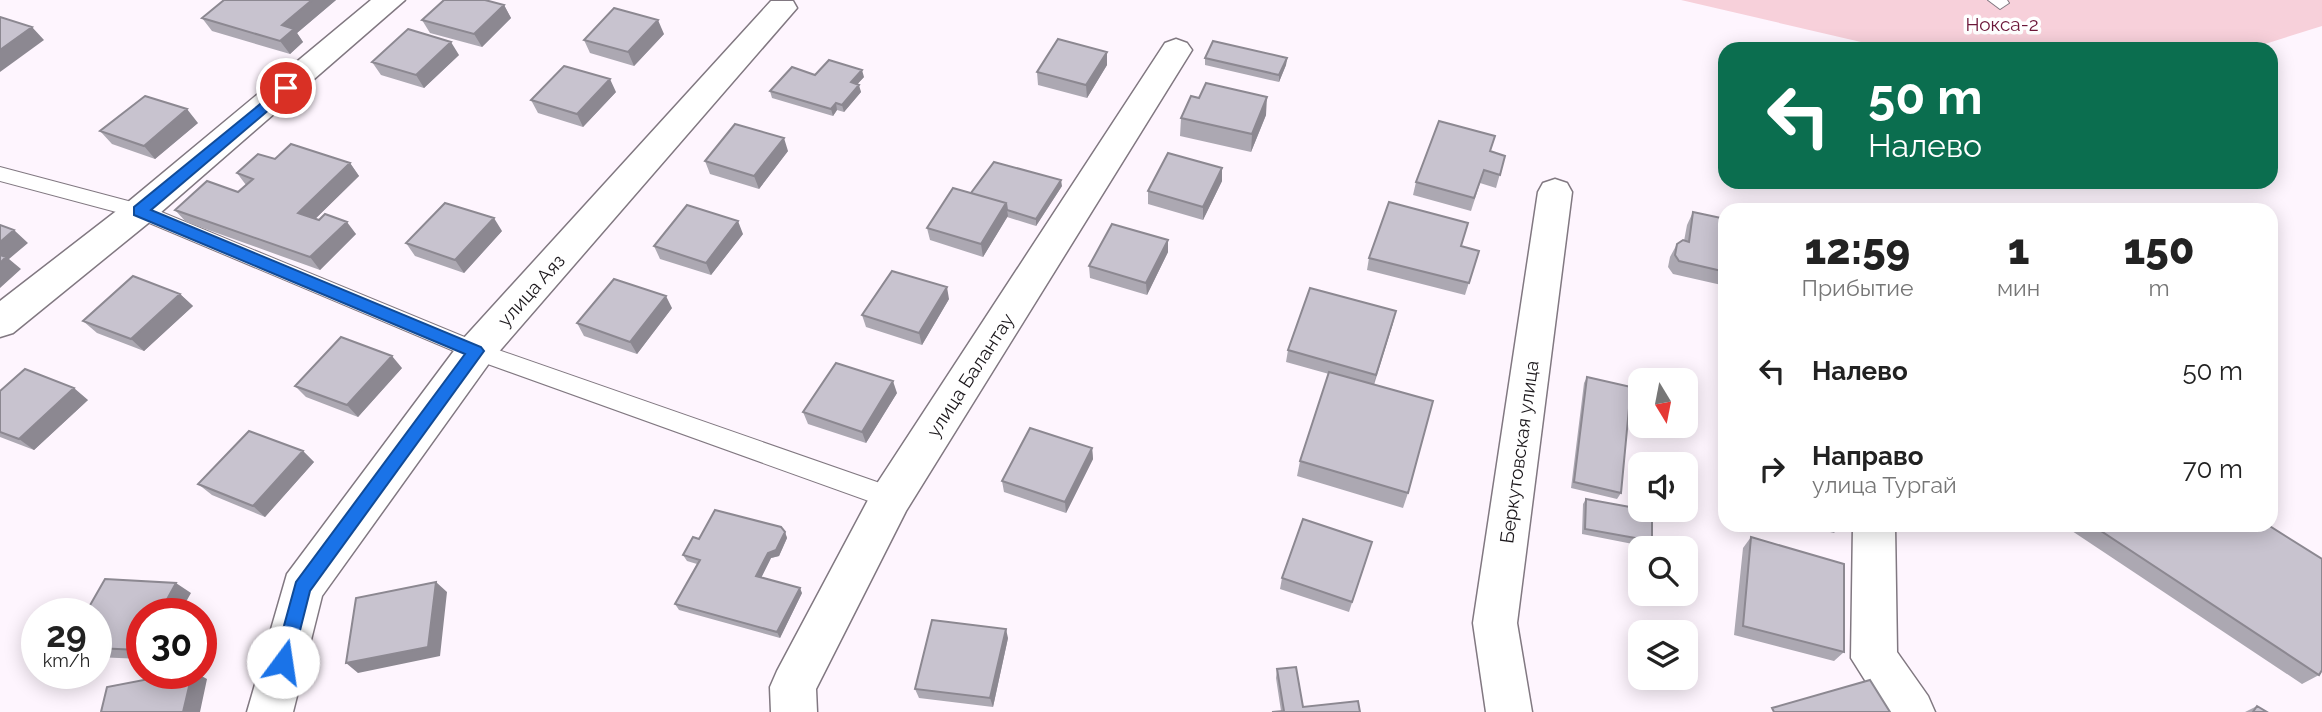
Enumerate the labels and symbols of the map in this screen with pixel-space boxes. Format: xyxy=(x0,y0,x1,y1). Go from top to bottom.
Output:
park label: Нокса-2 xyxy=(1965,13,2039,35)
pin xyxy=(256,58,316,118)
street label: улица Аяз xyxy=(493,249,569,331)
street label: улица Балантау xyxy=(922,309,1018,441)
street label: Беркутовская улица xyxy=(1495,359,1543,545)
north arrow xyxy=(1628,368,1698,438)
speed limit sign: 30 xyxy=(126,598,217,689)
position arrow xyxy=(246,625,320,699)

